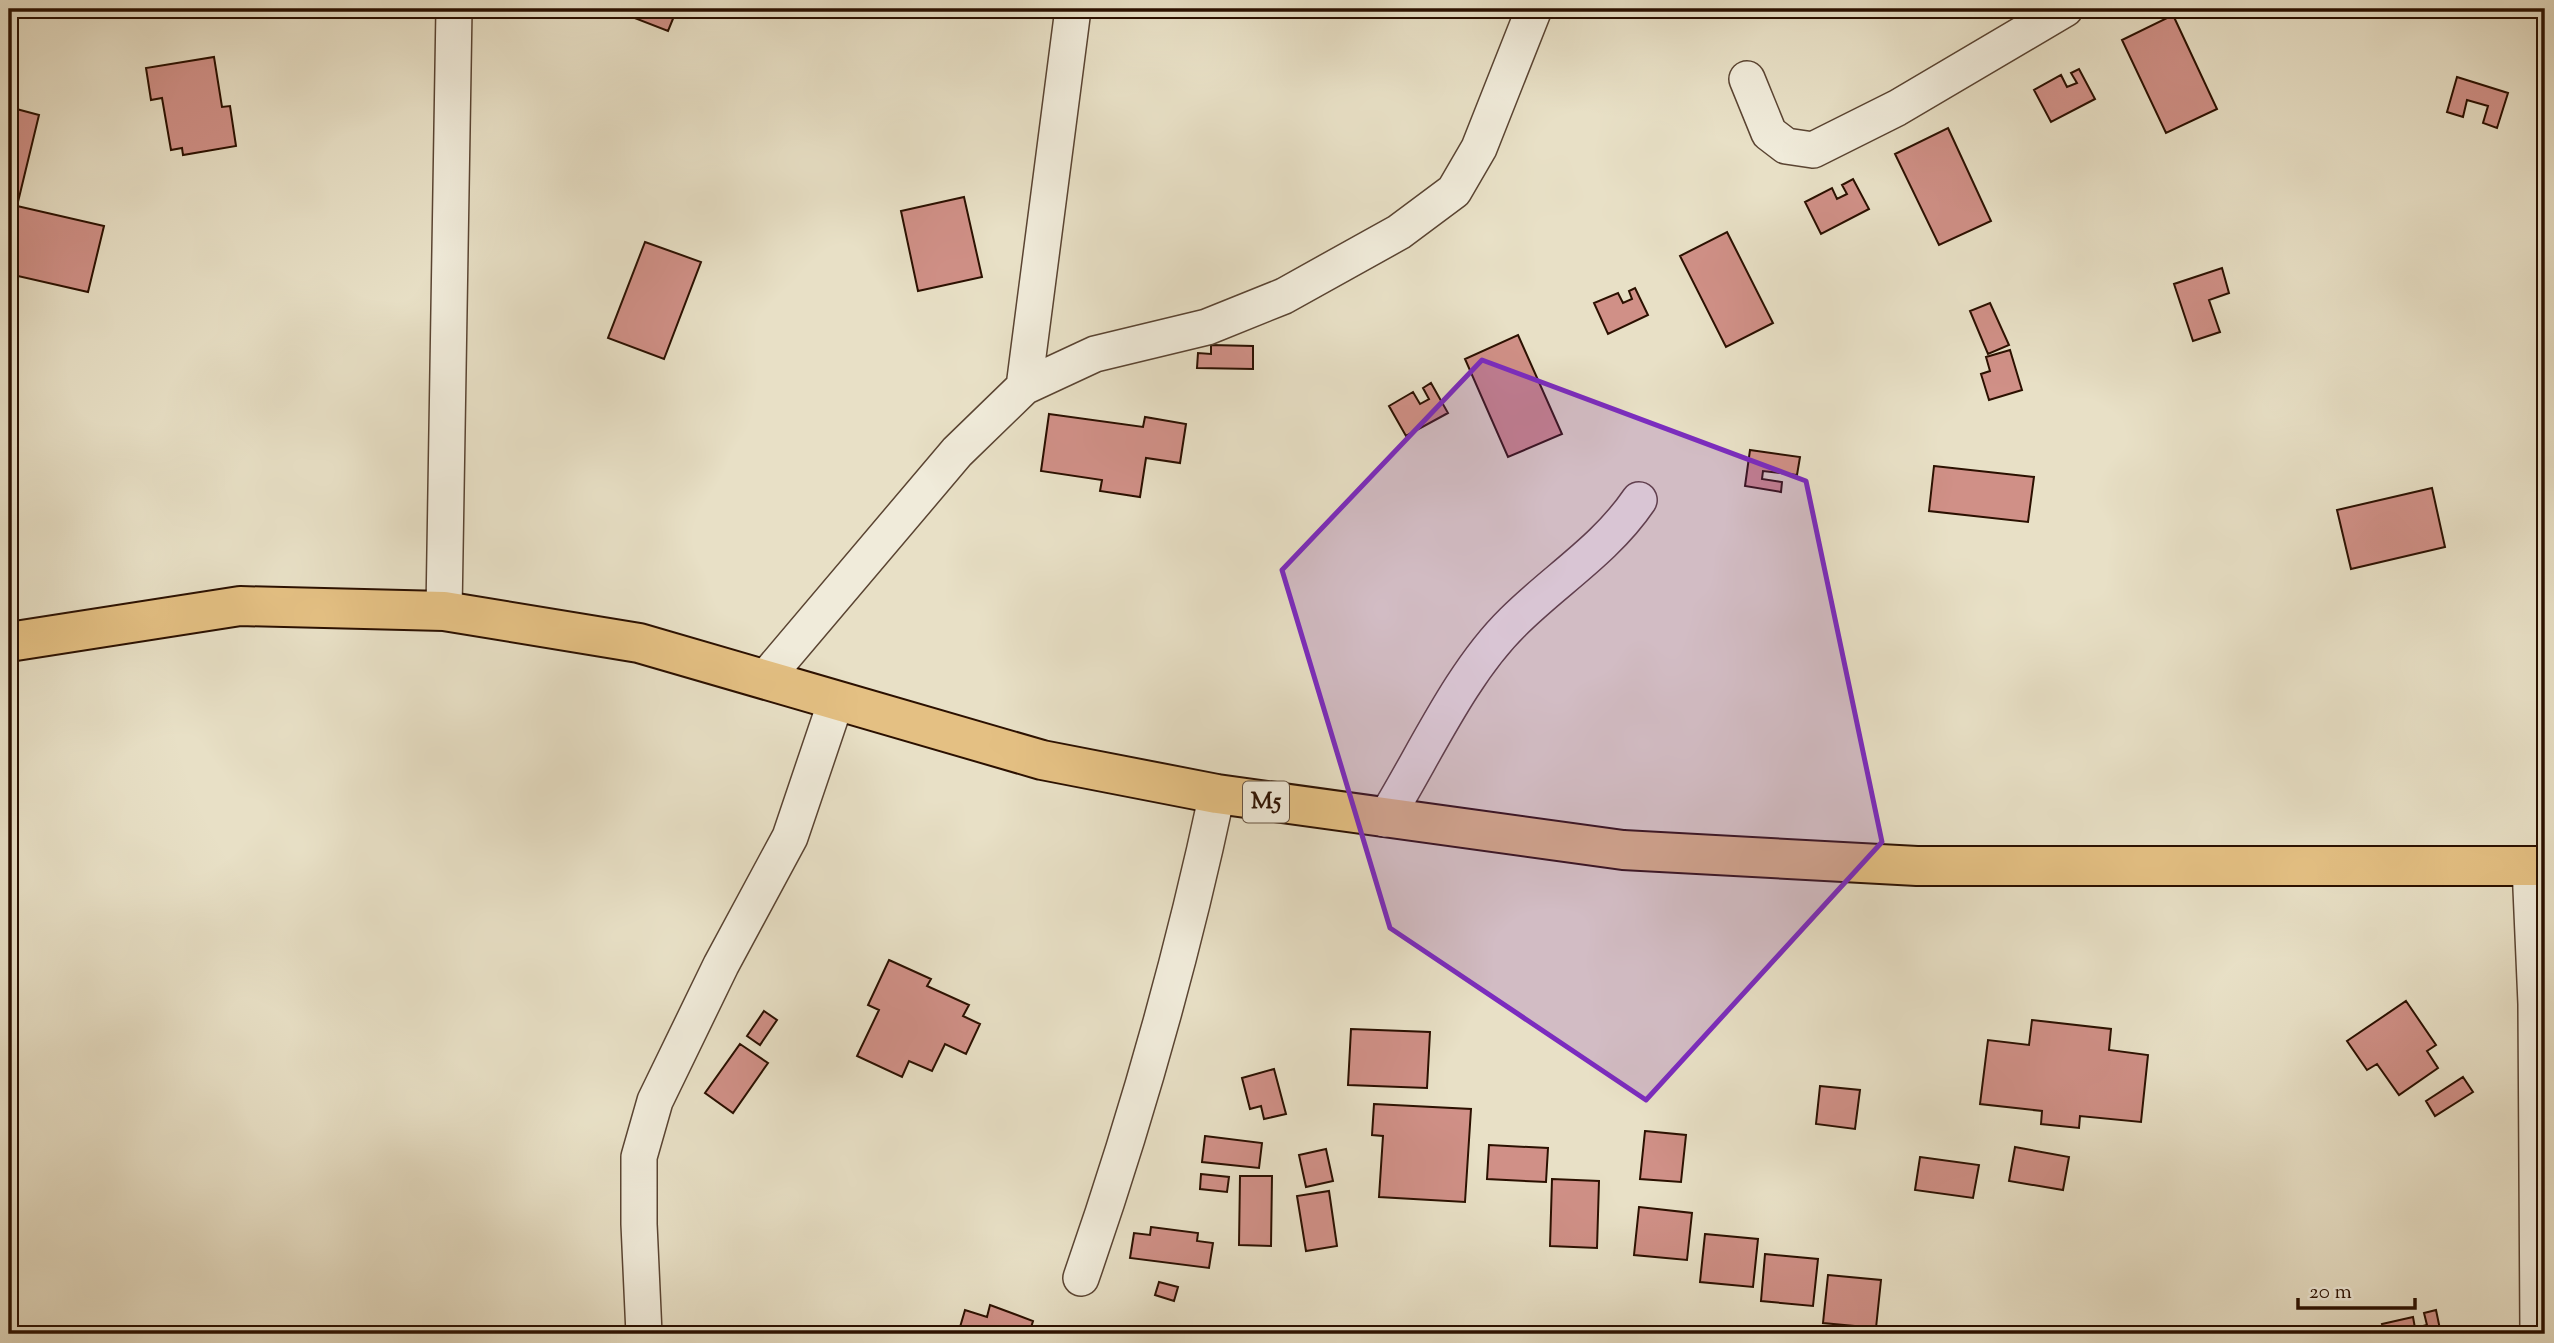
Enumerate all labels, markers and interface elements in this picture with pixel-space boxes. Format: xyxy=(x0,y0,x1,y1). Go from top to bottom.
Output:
road number: M5 xyxy=(1243,782,1289,822)
scale bar xyxy=(2298,1266,2416,1310)
text: 20 m xyxy=(2309,1278,2352,1308)

